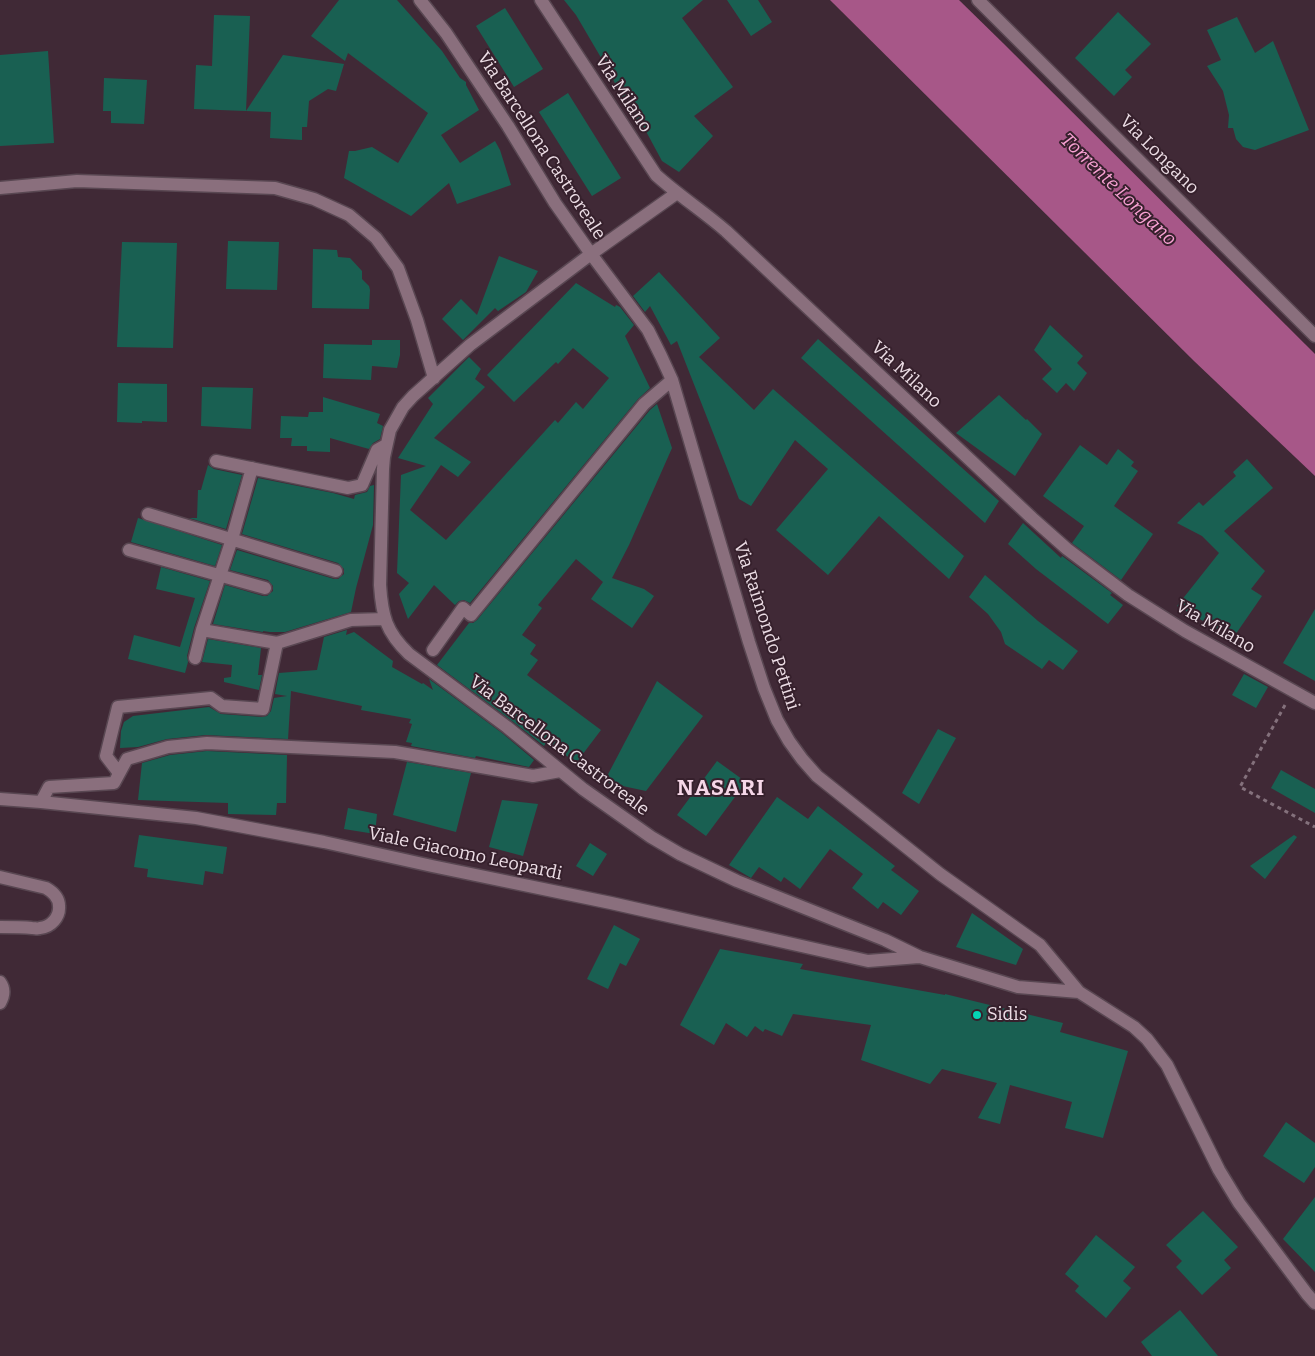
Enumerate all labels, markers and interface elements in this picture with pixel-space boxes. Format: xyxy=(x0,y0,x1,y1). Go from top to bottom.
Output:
street label: Via Barcellona Castroreale xyxy=(472,48,610,244)
street label: Via Milano xyxy=(590,51,656,137)
street label: Via Longano xyxy=(1115,111,1203,199)
water label: Torrente Longano xyxy=(1055,129,1181,251)
street label: Via Milano xyxy=(866,337,946,413)
street label: Via Raimondo Pettini xyxy=(729,539,803,713)
street label: Via Milano xyxy=(1171,596,1259,658)
street label: Via Barcellona Castroreale xyxy=(465,671,653,821)
district label: NASARI xyxy=(676,776,766,802)
street label: Viale Giacomo Leopardi xyxy=(366,823,564,885)
place label: Sidis xyxy=(987,1004,1027,1026)
marker: Sidis xyxy=(971,1009,983,1021)

